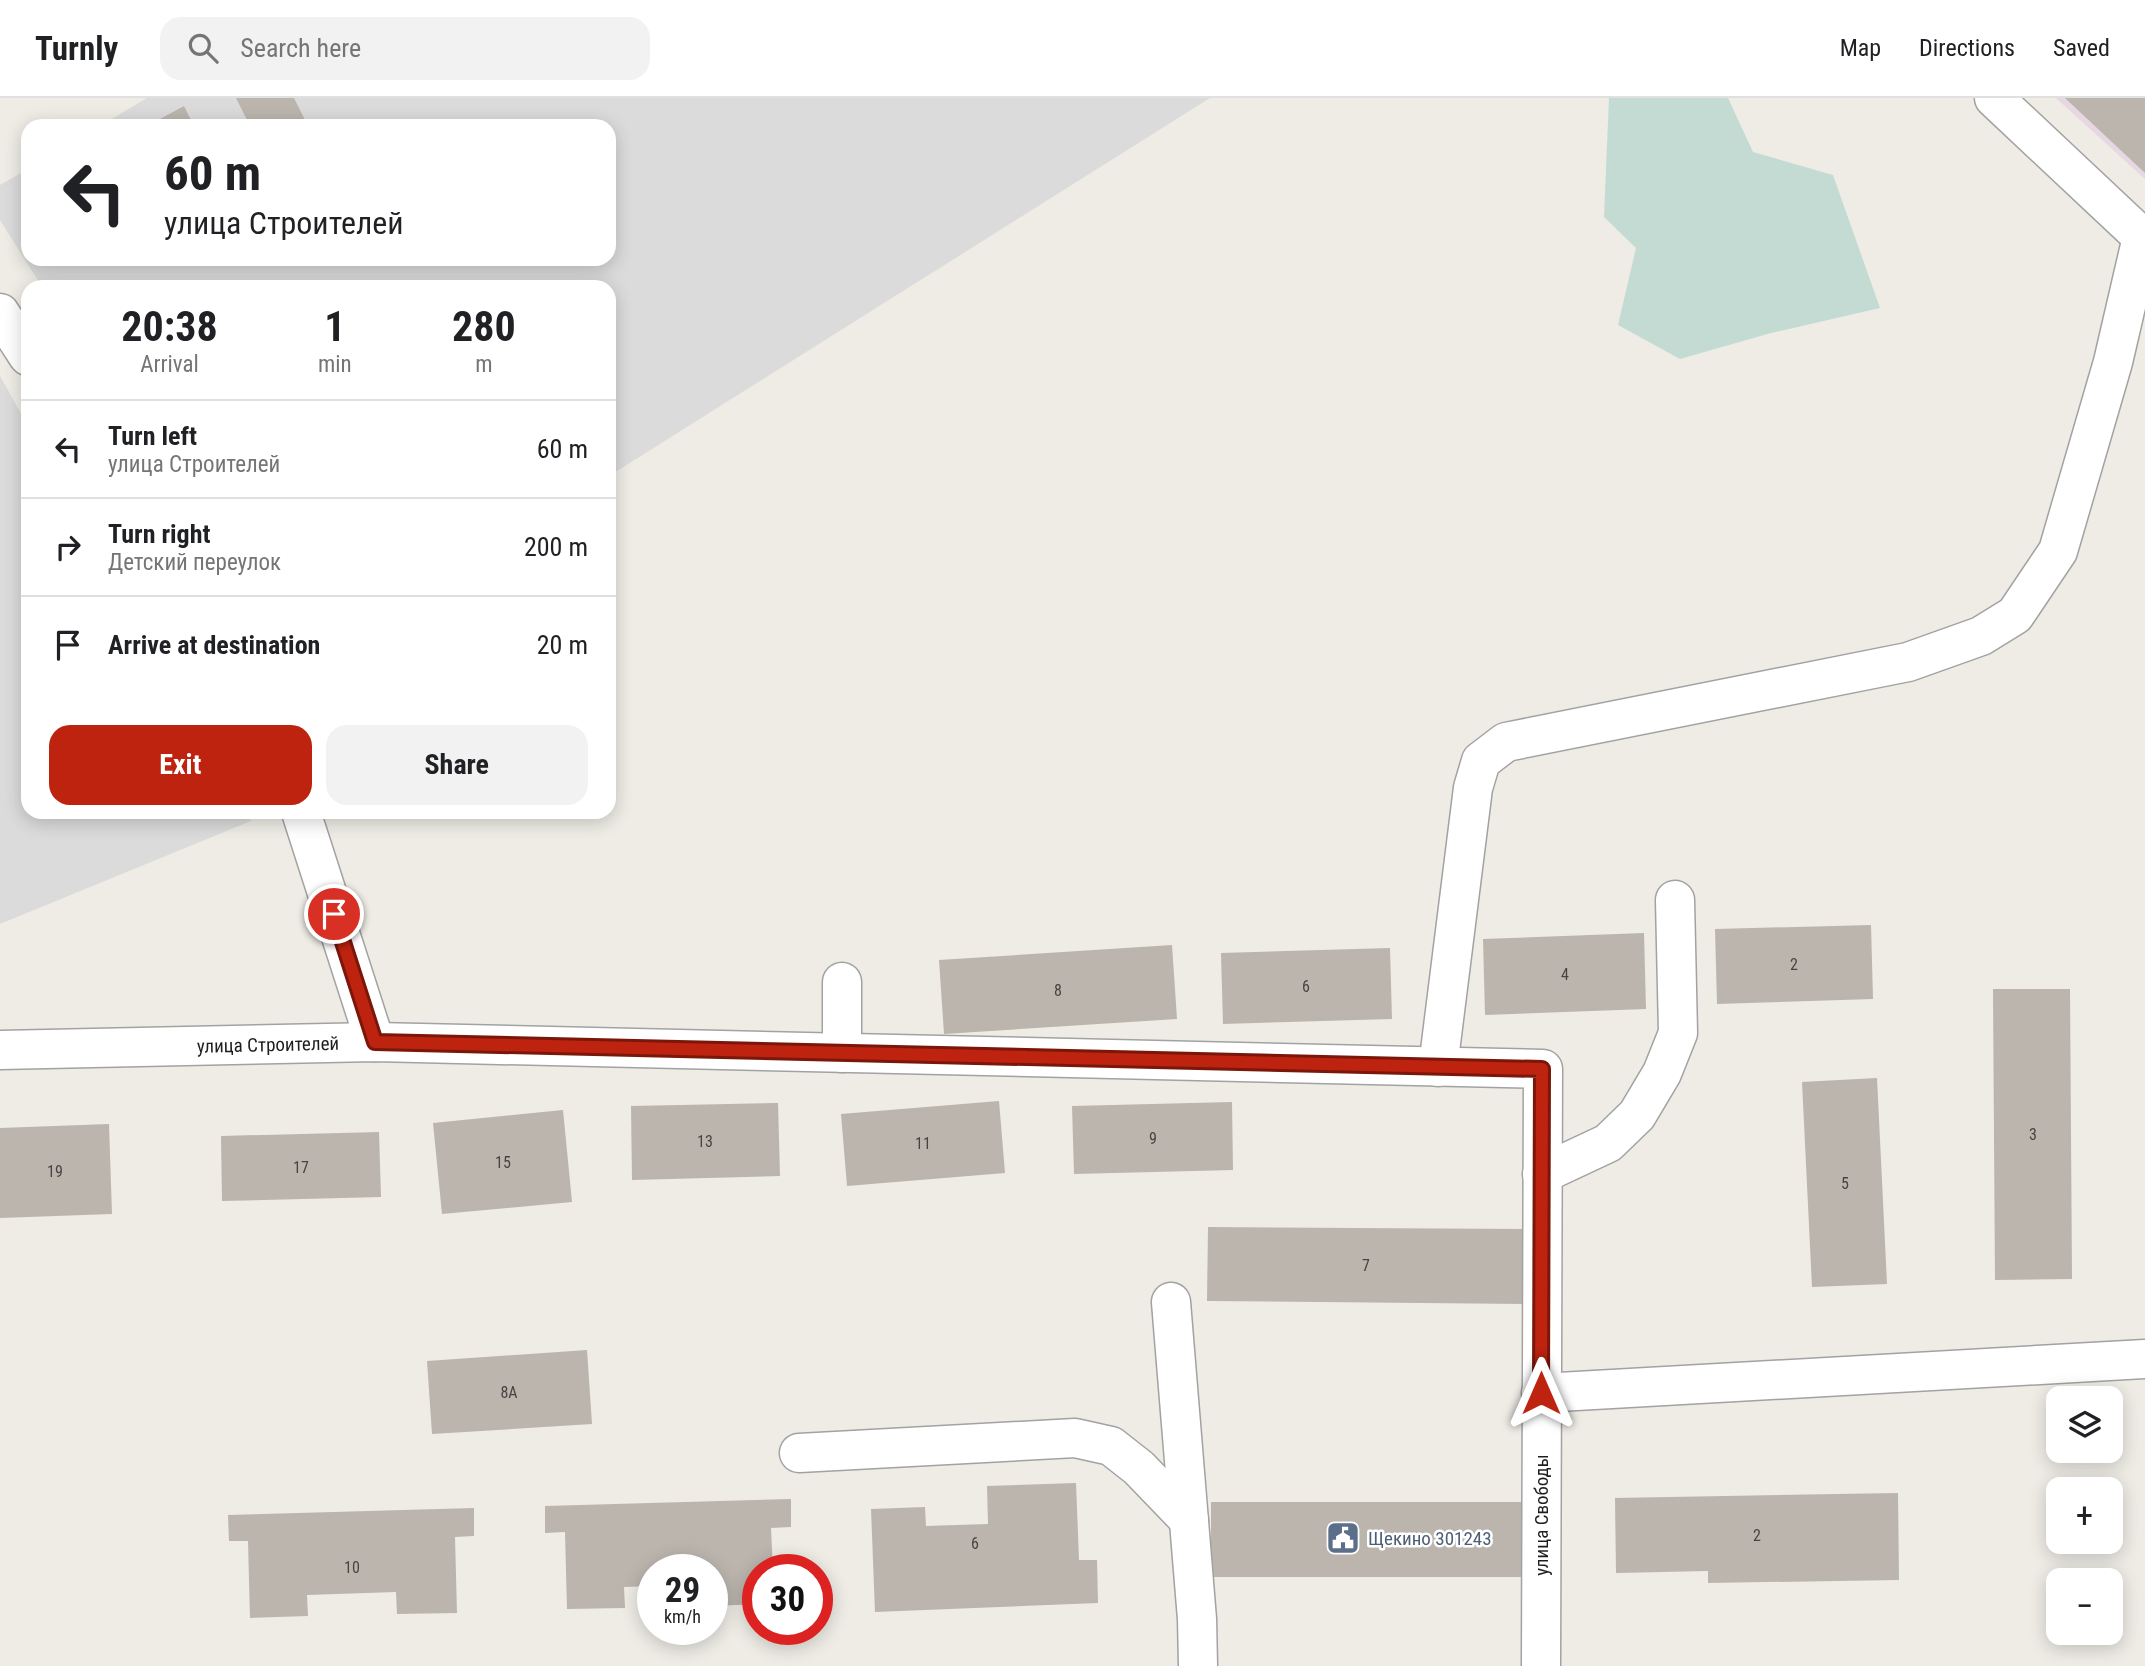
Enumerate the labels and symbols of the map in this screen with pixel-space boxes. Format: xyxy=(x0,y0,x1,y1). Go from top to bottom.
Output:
pin xyxy=(304,884,364,944)
house number: 2 xyxy=(1790,955,1798,974)
house number: 4 xyxy=(1561,965,1569,984)
house number: 6 xyxy=(1302,977,1310,996)
house number: 8 xyxy=(1054,981,1062,1000)
street label: улица Строителей xyxy=(196,1031,339,1057)
house number: 3 xyxy=(2029,1125,2037,1144)
house number: 9 xyxy=(1149,1129,1157,1148)
house number: 13 xyxy=(697,1132,713,1151)
house number: 11 xyxy=(915,1134,931,1153)
house number: 15 xyxy=(495,1153,511,1172)
house number: 17 xyxy=(293,1158,309,1177)
house number: 19 xyxy=(47,1162,63,1181)
house number: 5 xyxy=(1841,1174,1849,1193)
house number: 7 xyxy=(1362,1256,1370,1275)
position arrow xyxy=(1504,1356,1578,1430)
house number: 8А xyxy=(500,1383,518,1402)
street label: улица Свободы xyxy=(1530,1454,1553,1576)
public building icon: Щекино 301243 xyxy=(1324,1519,1362,1557)
house number: 2 xyxy=(1753,1526,1761,1545)
place label: Щекино 301243 xyxy=(1368,1527,1492,1550)
house number: 6 xyxy=(971,1534,979,1553)
speed limit sign: 30 xyxy=(742,1554,833,1645)
house number: 10 xyxy=(344,1558,360,1577)

